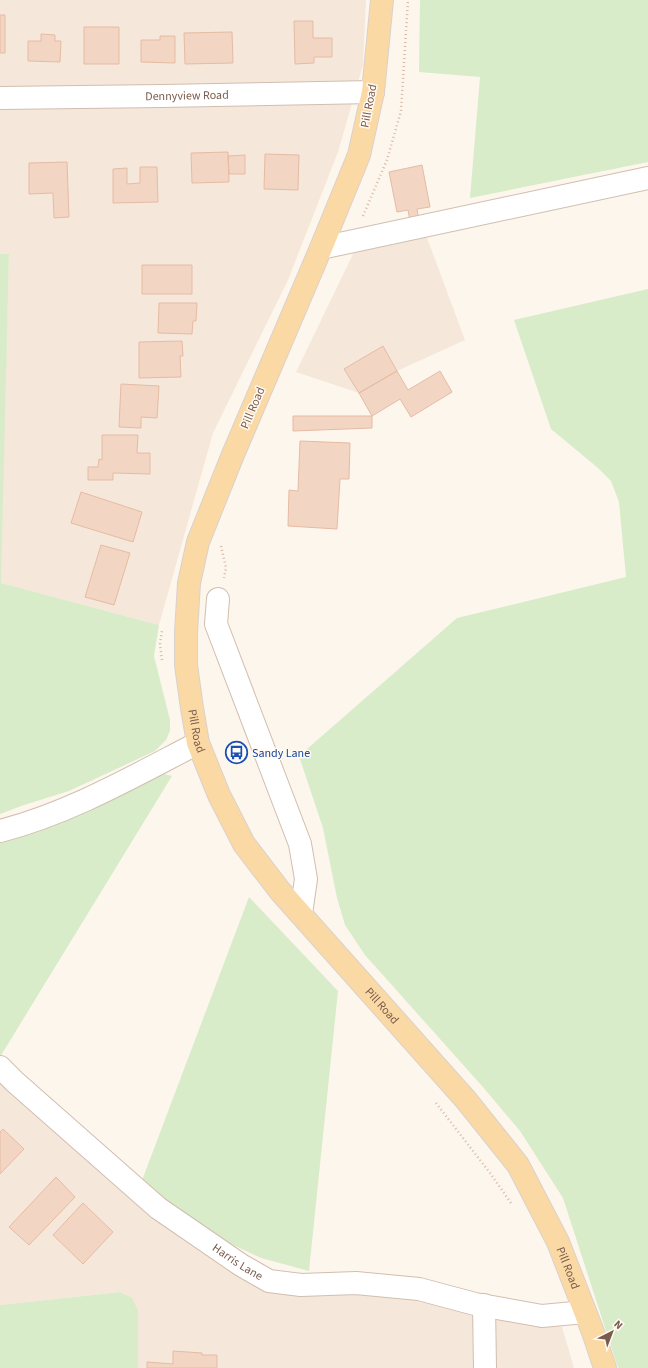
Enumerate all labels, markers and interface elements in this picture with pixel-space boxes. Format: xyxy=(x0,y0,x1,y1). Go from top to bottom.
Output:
street label: Pill Road xyxy=(356,83,382,129)
street label: Dennyview Road xyxy=(145,86,229,105)
street label: Pill Road xyxy=(237,384,269,432)
street label: Pill Road xyxy=(184,708,210,755)
bus stop icon: Sandy Lane xyxy=(224,740,250,766)
place label: Sandy Lane xyxy=(252,745,310,762)
street label: Pill Road xyxy=(361,984,403,1028)
street label: Harris Lane xyxy=(209,1239,266,1284)
street label: Pill Road xyxy=(552,1244,584,1292)
north arrow xyxy=(592,1312,632,1352)
text: N xyxy=(611,1317,626,1333)

